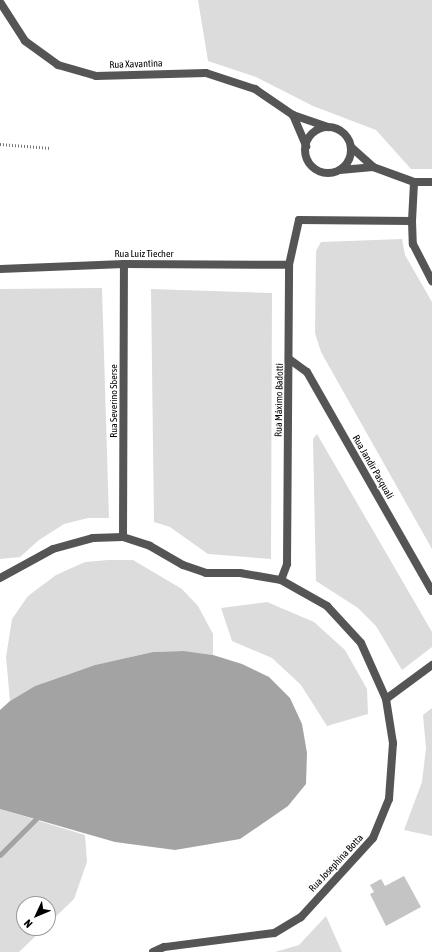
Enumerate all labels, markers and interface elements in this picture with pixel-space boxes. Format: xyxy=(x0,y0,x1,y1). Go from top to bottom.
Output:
street label: Rua Xavantina xyxy=(109,57,163,71)
street label: Rua Luiz Tiecher xyxy=(115,248,173,260)
street label: Rua Máximo Badotti xyxy=(272,363,286,437)
street label: Rua Severino Sberse xyxy=(108,364,120,438)
street label: Rua Jandir Pasquali xyxy=(350,433,396,501)
street label: Rua Josephina Botta xyxy=(306,832,366,894)
north arrow xyxy=(16,896,56,936)
text: N xyxy=(22,917,35,930)

